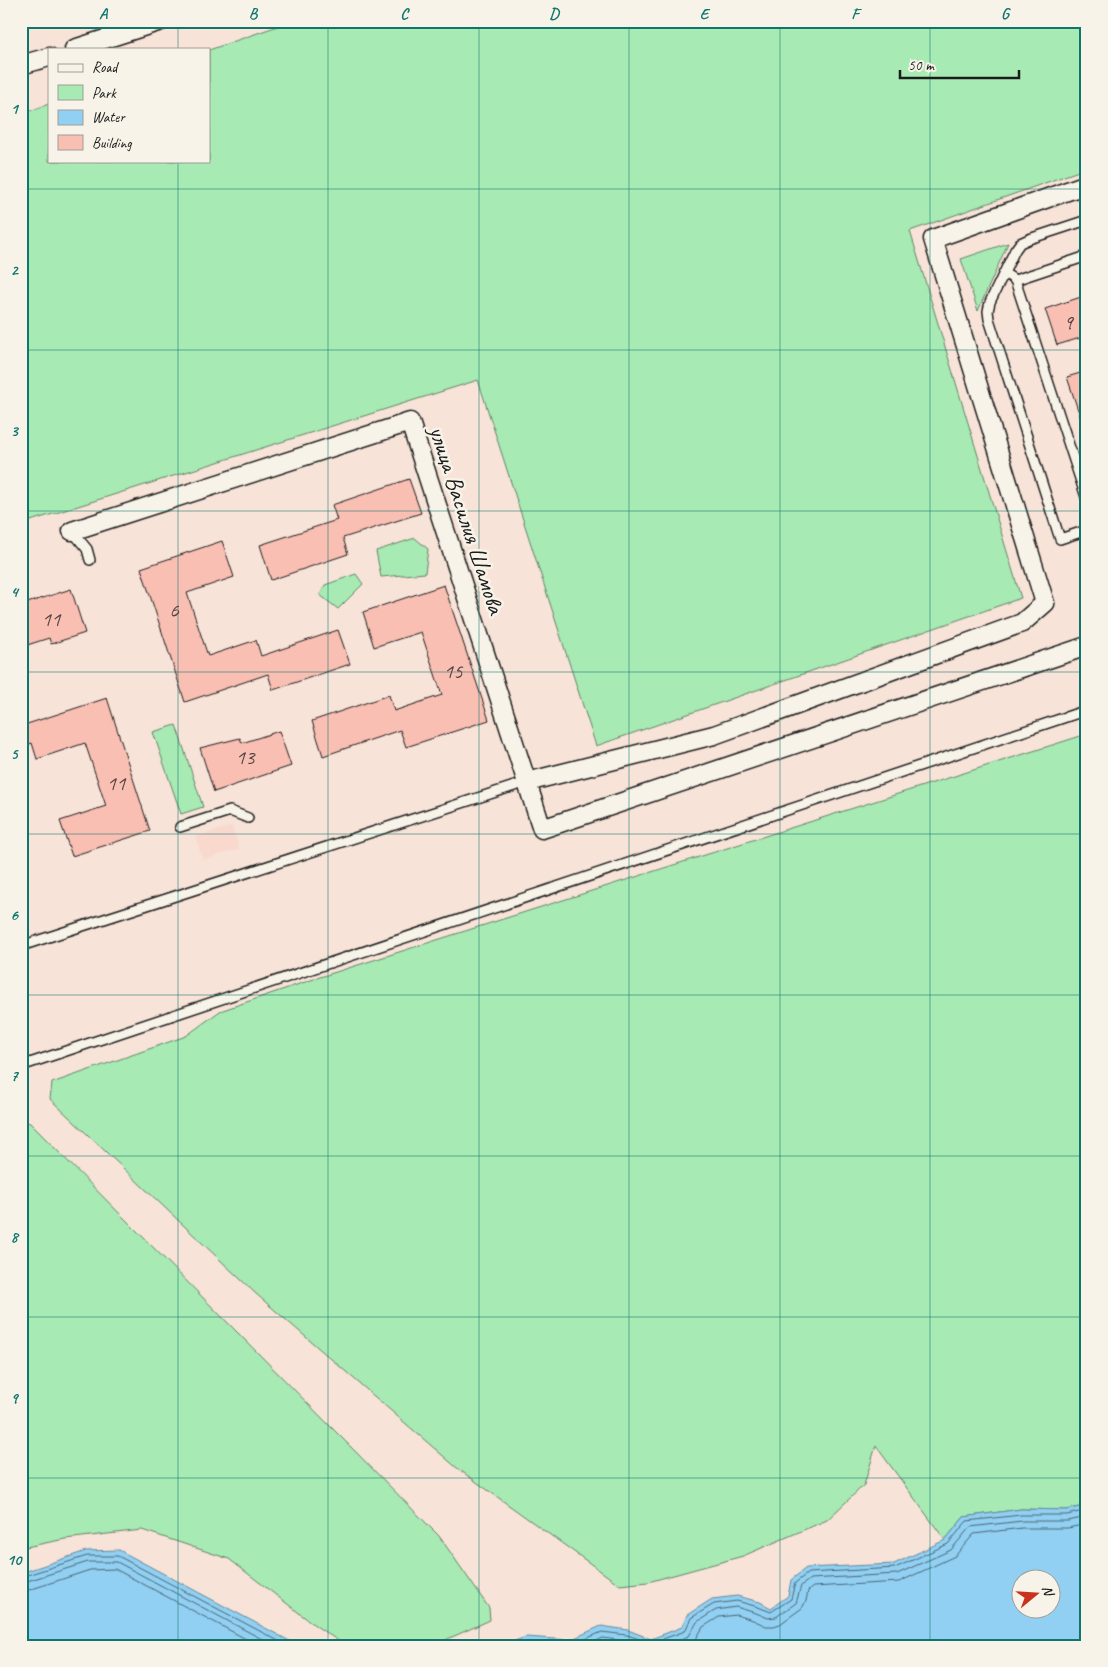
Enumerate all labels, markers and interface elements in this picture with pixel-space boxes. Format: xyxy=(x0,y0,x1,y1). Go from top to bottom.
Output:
text: A xyxy=(99,4,109,24)
text: B xyxy=(249,4,259,24)
text: C xyxy=(400,4,410,24)
text: D xyxy=(549,4,560,24)
text: E xyxy=(700,4,711,24)
text: F xyxy=(851,4,862,24)
text: G xyxy=(1001,4,1011,24)
legend xyxy=(48,48,210,162)
scale bar xyxy=(900,48,1019,80)
text: 50 m xyxy=(908,56,935,75)
text: Road xyxy=(92,58,119,77)
text: Park xyxy=(92,84,117,103)
text: 1 xyxy=(10,99,19,119)
text: Water xyxy=(92,108,126,127)
text: Building xyxy=(92,134,132,153)
text: 2 xyxy=(10,260,19,280)
house number: 9 xyxy=(1063,309,1074,335)
street label: улица Василия Шамова xyxy=(422,420,512,619)
text: 3 xyxy=(10,421,19,441)
text: 4 xyxy=(10,582,19,602)
house number: 6 xyxy=(169,597,179,623)
house number: 11 xyxy=(42,606,62,632)
house number: 15 xyxy=(444,658,464,684)
text: 5 xyxy=(11,744,20,764)
house number: 13 xyxy=(236,744,256,770)
house number: 11 xyxy=(107,770,127,796)
text: 6 xyxy=(10,905,19,925)
text: 7 xyxy=(10,1066,19,1086)
text: 8 xyxy=(10,1227,19,1247)
text: 9 xyxy=(10,1388,19,1408)
text: 10 xyxy=(7,1550,23,1570)
north arrow xyxy=(1010,1570,1060,1620)
text: N xyxy=(1038,1583,1058,1599)

